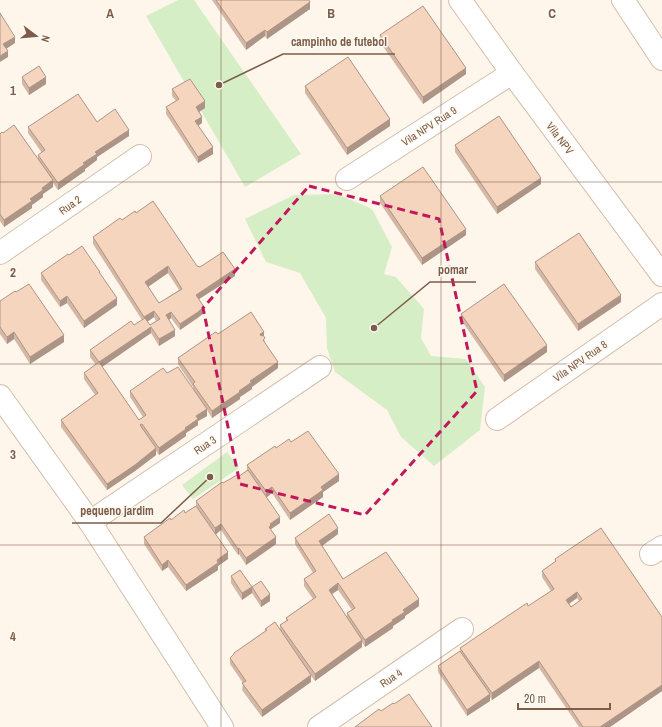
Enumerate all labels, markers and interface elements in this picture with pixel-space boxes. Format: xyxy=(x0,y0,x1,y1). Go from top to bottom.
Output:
text: A xyxy=(106,5,114,22)
text: B xyxy=(327,5,335,22)
text: C xyxy=(548,5,556,22)
north arrow xyxy=(16,16,56,56)
callout: campinho de futebol xyxy=(283,30,395,54)
text: N xyxy=(38,34,53,44)
text: campinho de futebol xyxy=(291,34,387,50)
text: 1 xyxy=(10,82,16,99)
street label: Vila NPV Rua 9 xyxy=(399,103,459,149)
street label: Vila NPV xyxy=(543,119,577,157)
street label: Rua 2 xyxy=(56,192,84,218)
callout: pomar xyxy=(430,258,476,282)
text: pomar xyxy=(438,262,468,278)
text: 2 xyxy=(10,264,16,281)
street label: Vila NPV Rua 8 xyxy=(550,337,610,385)
street label: Rua 3 xyxy=(191,432,219,458)
text: 3 xyxy=(10,446,16,463)
callout: pequeno jardim xyxy=(72,499,161,523)
text: pequeno jardim xyxy=(80,503,154,519)
text: 4 xyxy=(10,628,16,645)
street label: Rua 4 xyxy=(377,665,405,691)
scale bar xyxy=(518,685,610,711)
text: 20 m xyxy=(524,691,546,707)

